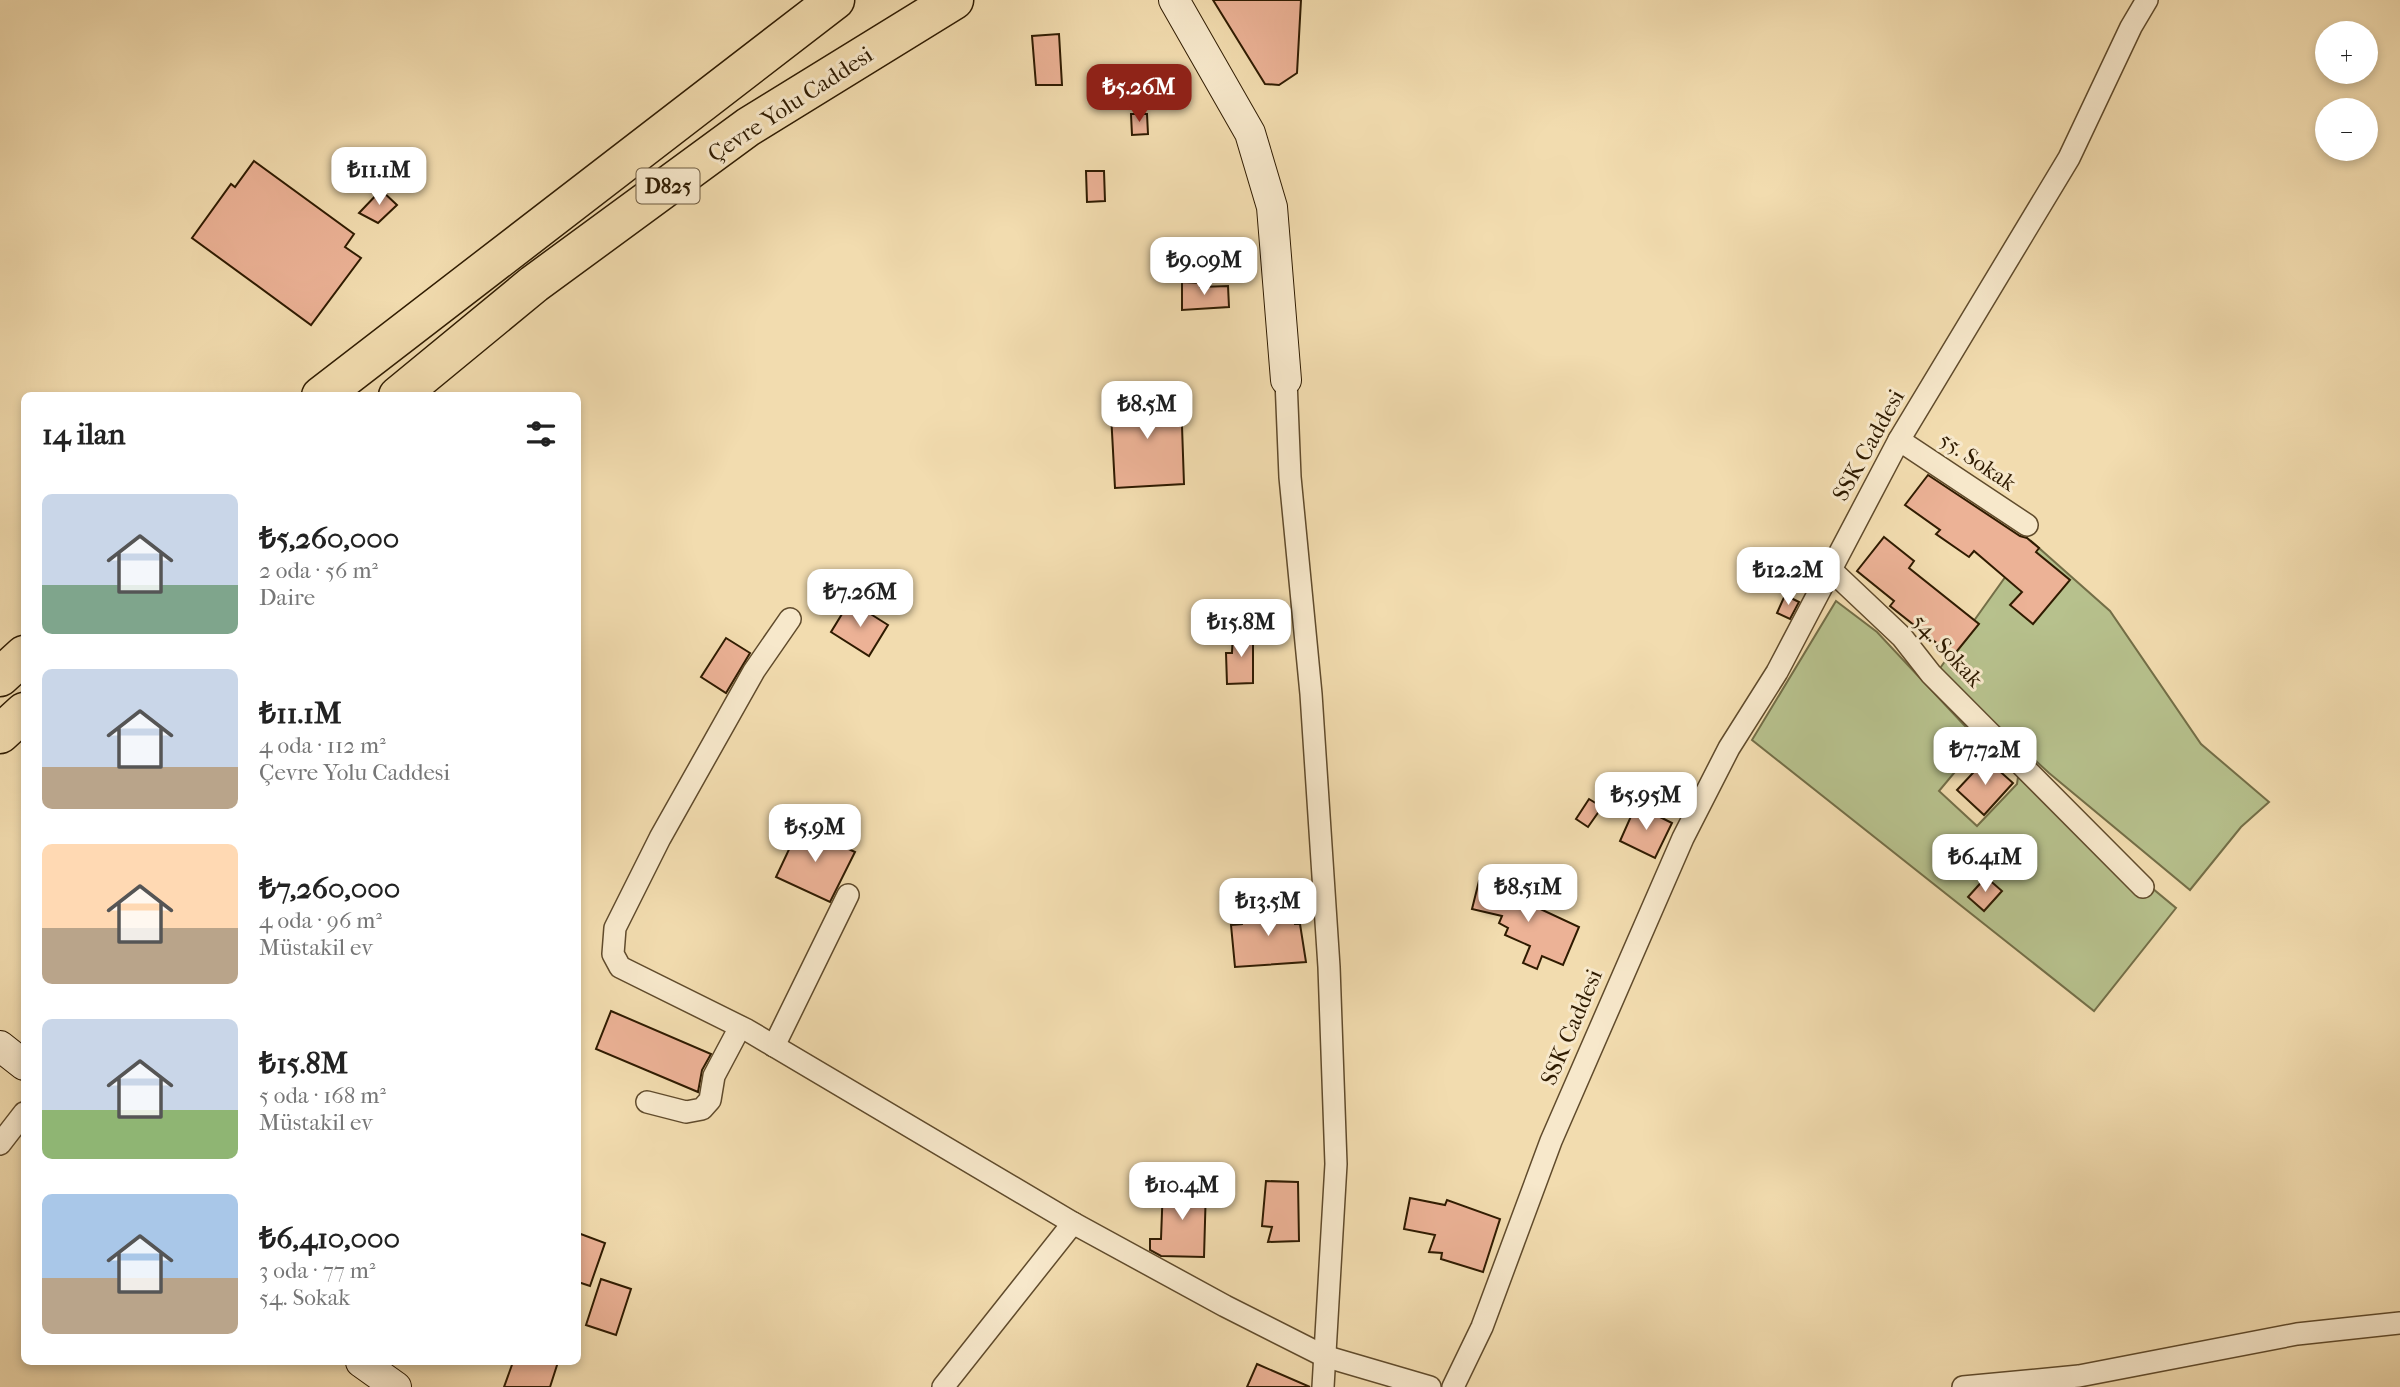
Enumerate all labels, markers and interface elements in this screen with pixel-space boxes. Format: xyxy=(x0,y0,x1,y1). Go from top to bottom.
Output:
map controls xyxy=(2315,21,2378,161)
button: + xyxy=(2315,21,2378,84)
street label: Çevre Yolu Caddesi xyxy=(703,41,878,168)
pin: ₺5.26M xyxy=(1082,64,1196,124)
text: ₺5.26M xyxy=(1103,73,1175,100)
button: − xyxy=(2315,98,2378,161)
pin: ₺11.1M xyxy=(322,148,436,207)
text: ₺11.1M xyxy=(347,156,411,183)
road number: D825 xyxy=(636,168,700,204)
pin: ₺9.09M xyxy=(1147,238,1261,297)
text: ₺9.09M xyxy=(1166,246,1242,273)
pin: ₺8.5M xyxy=(1098,382,1196,441)
street label: SSK Caddesi xyxy=(1827,385,1910,506)
text: ₺8.5M xyxy=(1117,390,1177,417)
icon: filters xyxy=(522,415,560,453)
text: 14 ilan xyxy=(42,417,125,452)
street label: 55. Sokak xyxy=(1934,426,2022,498)
text: ₺5,260,000 xyxy=(259,521,399,556)
icon: home xyxy=(98,522,182,606)
pin: ₺12.2M xyxy=(1731,548,1845,607)
text: ₺12.2M xyxy=(1753,556,1823,583)
text: 2 oda · 56 m² xyxy=(259,557,378,584)
pin: ₺7.26M xyxy=(803,570,917,629)
text: ₺7.26M xyxy=(823,578,897,605)
text: Daire xyxy=(259,584,315,611)
pin: ₺15.8M xyxy=(1184,600,1298,659)
text: ₺15.8M xyxy=(1207,608,1275,635)
street label: 54. Sokak xyxy=(1907,608,1989,694)
text: ₺11.1M xyxy=(259,696,342,731)
icon: home xyxy=(98,697,182,781)
pin: ₺7.72M xyxy=(1928,728,2042,787)
text: 4 oda · 112 m² xyxy=(259,732,386,759)
text: ₺7.72M xyxy=(1950,736,2020,763)
text: Çevre Yolu Caddesi xyxy=(259,759,450,786)
pin: ₺5.95M xyxy=(1589,772,1703,832)
text: ₺5.95M xyxy=(1611,781,1681,808)
pin: ₺5.9M xyxy=(766,804,864,864)
text: ₺5.9M xyxy=(785,813,845,840)
pin: ₺6.41M xyxy=(1928,834,2042,894)
text: ₺6.41M xyxy=(1948,843,2022,870)
pin: ₺8.51M xyxy=(1471,864,1585,924)
text: ₺7,260,000 xyxy=(259,871,400,906)
icon: home xyxy=(98,872,182,956)
text: ₺8.51M xyxy=(1494,873,1562,900)
pin: ₺13.5M xyxy=(1211,878,1325,938)
text: ₺13.5M xyxy=(1235,887,1301,914)
text: 4 oda · 96 m² xyxy=(259,907,382,934)
text: Müstakil ev xyxy=(259,934,373,961)
street label: SSK Caddesi xyxy=(1535,965,1608,1089)
text: ₺15.8M xyxy=(259,1046,348,1081)
icon: home xyxy=(98,1047,182,1131)
text: 5 oda · 168 m² xyxy=(259,1082,386,1109)
text: Müstakil ev xyxy=(259,1109,373,1136)
pin: ₺10.4M xyxy=(1125,1162,1239,1222)
text: ₺10.4M xyxy=(1145,1171,1219,1198)
text: ₺6,410,000 xyxy=(259,1221,400,1256)
icon: home xyxy=(98,1222,182,1306)
text: 3 oda · 77 m² xyxy=(259,1257,375,1284)
text: 54. Sokak xyxy=(259,1284,350,1311)

